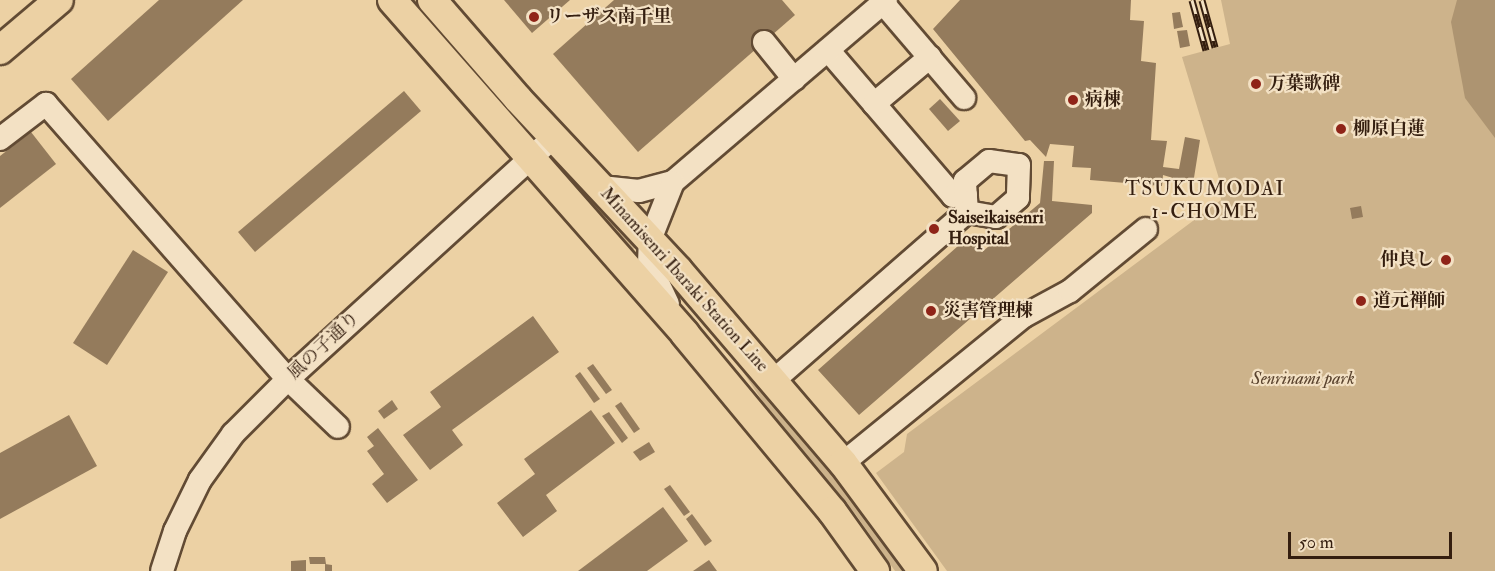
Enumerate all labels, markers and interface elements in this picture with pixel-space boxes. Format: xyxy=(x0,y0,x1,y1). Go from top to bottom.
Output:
place label: リーザス南千里 xyxy=(546,6,672,28)
marker: リーザス南千里 xyxy=(527,10,541,24)
place label: 万葉歌碑 xyxy=(1268,73,1340,95)
marker: 万葉歌碑 xyxy=(1249,77,1263,91)
place label: 病棟 xyxy=(1085,89,1121,111)
marker: 病棟 xyxy=(1066,93,1080,107)
place label: 柳原白蓮 xyxy=(1353,118,1425,140)
marker: 柳原白蓮 xyxy=(1334,122,1348,136)
district label: TSUKUMODAI 1-CHOME xyxy=(1125,176,1285,223)
street label: Minamisenri Ibaraki Station Line xyxy=(595,183,773,377)
place label: Saiseikaisenri Hospital xyxy=(948,208,1044,250)
marker: Saiseikaisenri Hospital xyxy=(925,220,943,238)
place label: 仲良し xyxy=(1380,249,1434,271)
marker: 仲良し xyxy=(1439,253,1453,267)
place label: 道元禅師 xyxy=(1373,290,1445,312)
marker: 道元禅師 xyxy=(1354,294,1368,308)
place label: 災害管理棟 xyxy=(943,300,1033,322)
marker: 災害管理棟 xyxy=(924,304,938,318)
street label: 風の子通り xyxy=(284,307,364,385)
park label: Senrinami park xyxy=(1251,368,1355,390)
scale bar xyxy=(1291,520,1454,558)
text: 50 m xyxy=(1299,531,1334,554)

